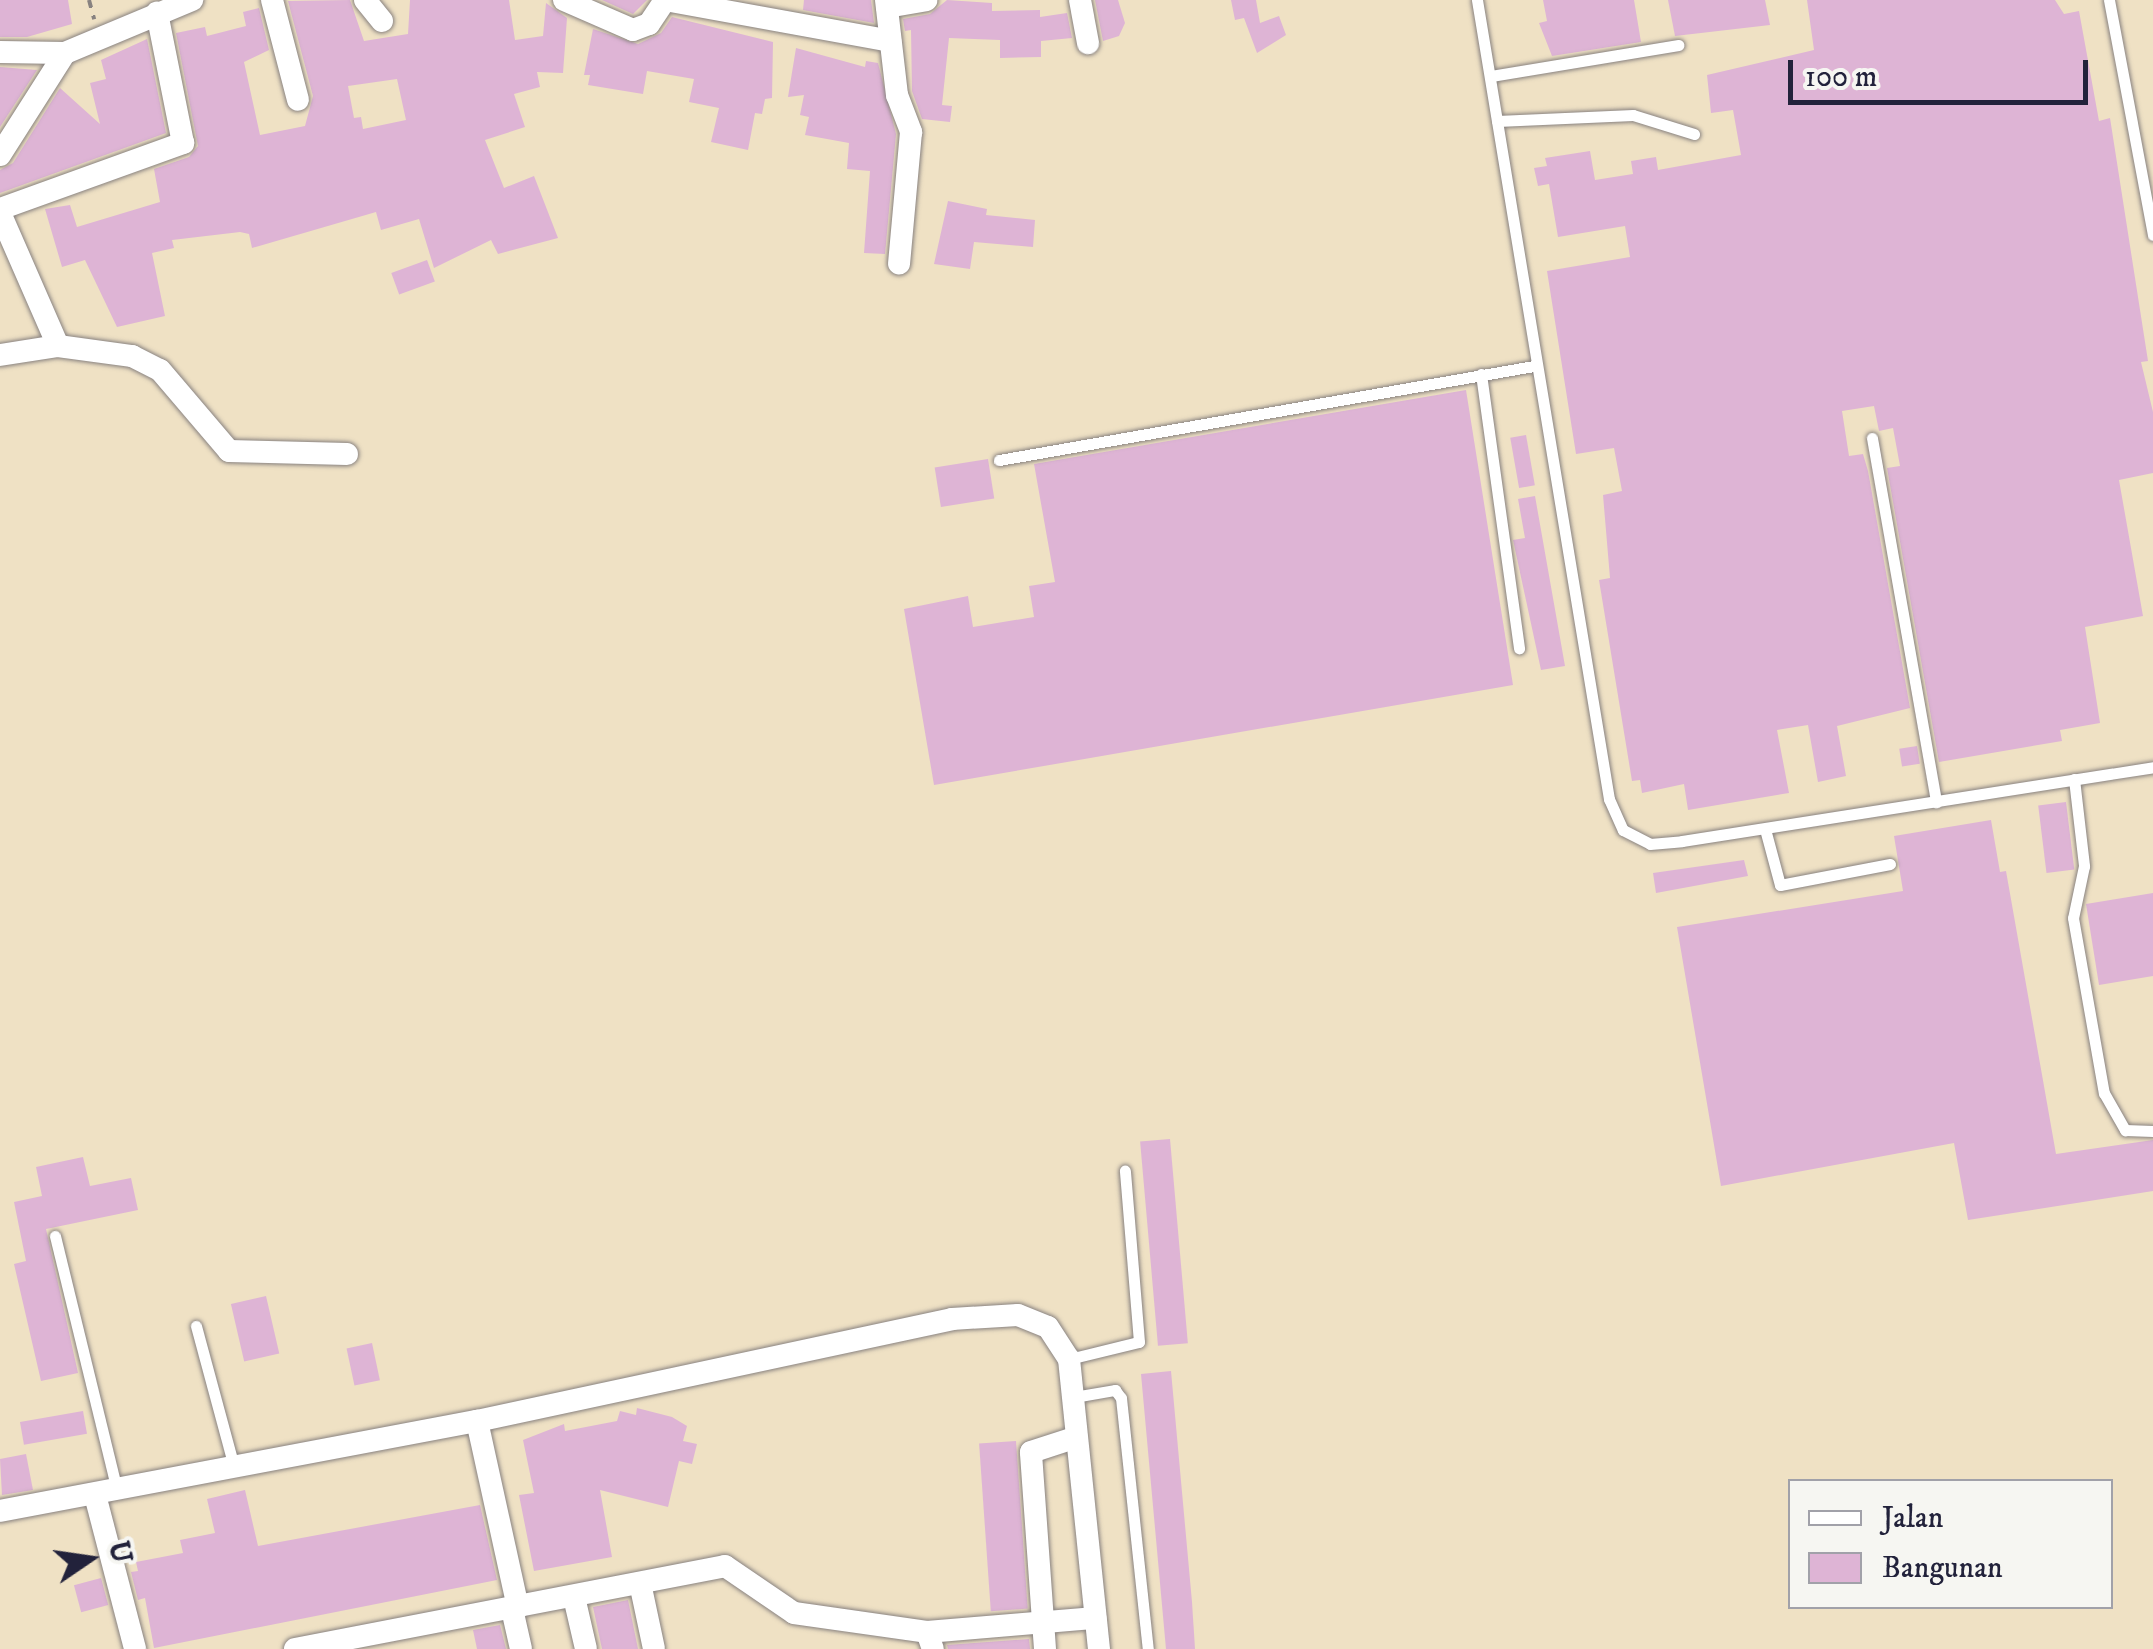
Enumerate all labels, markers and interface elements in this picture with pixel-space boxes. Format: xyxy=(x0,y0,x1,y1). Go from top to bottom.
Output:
scale bar xyxy=(1793,40,2093,102)
text: 100 m xyxy=(1805,59,1877,96)
legend xyxy=(1788,1479,2113,1609)
text: Jalan xyxy=(1882,1500,1944,1537)
north arrow xyxy=(40,1509,140,1609)
text: U xyxy=(100,1538,139,1567)
text: Bangunan xyxy=(1882,1550,2003,1587)

